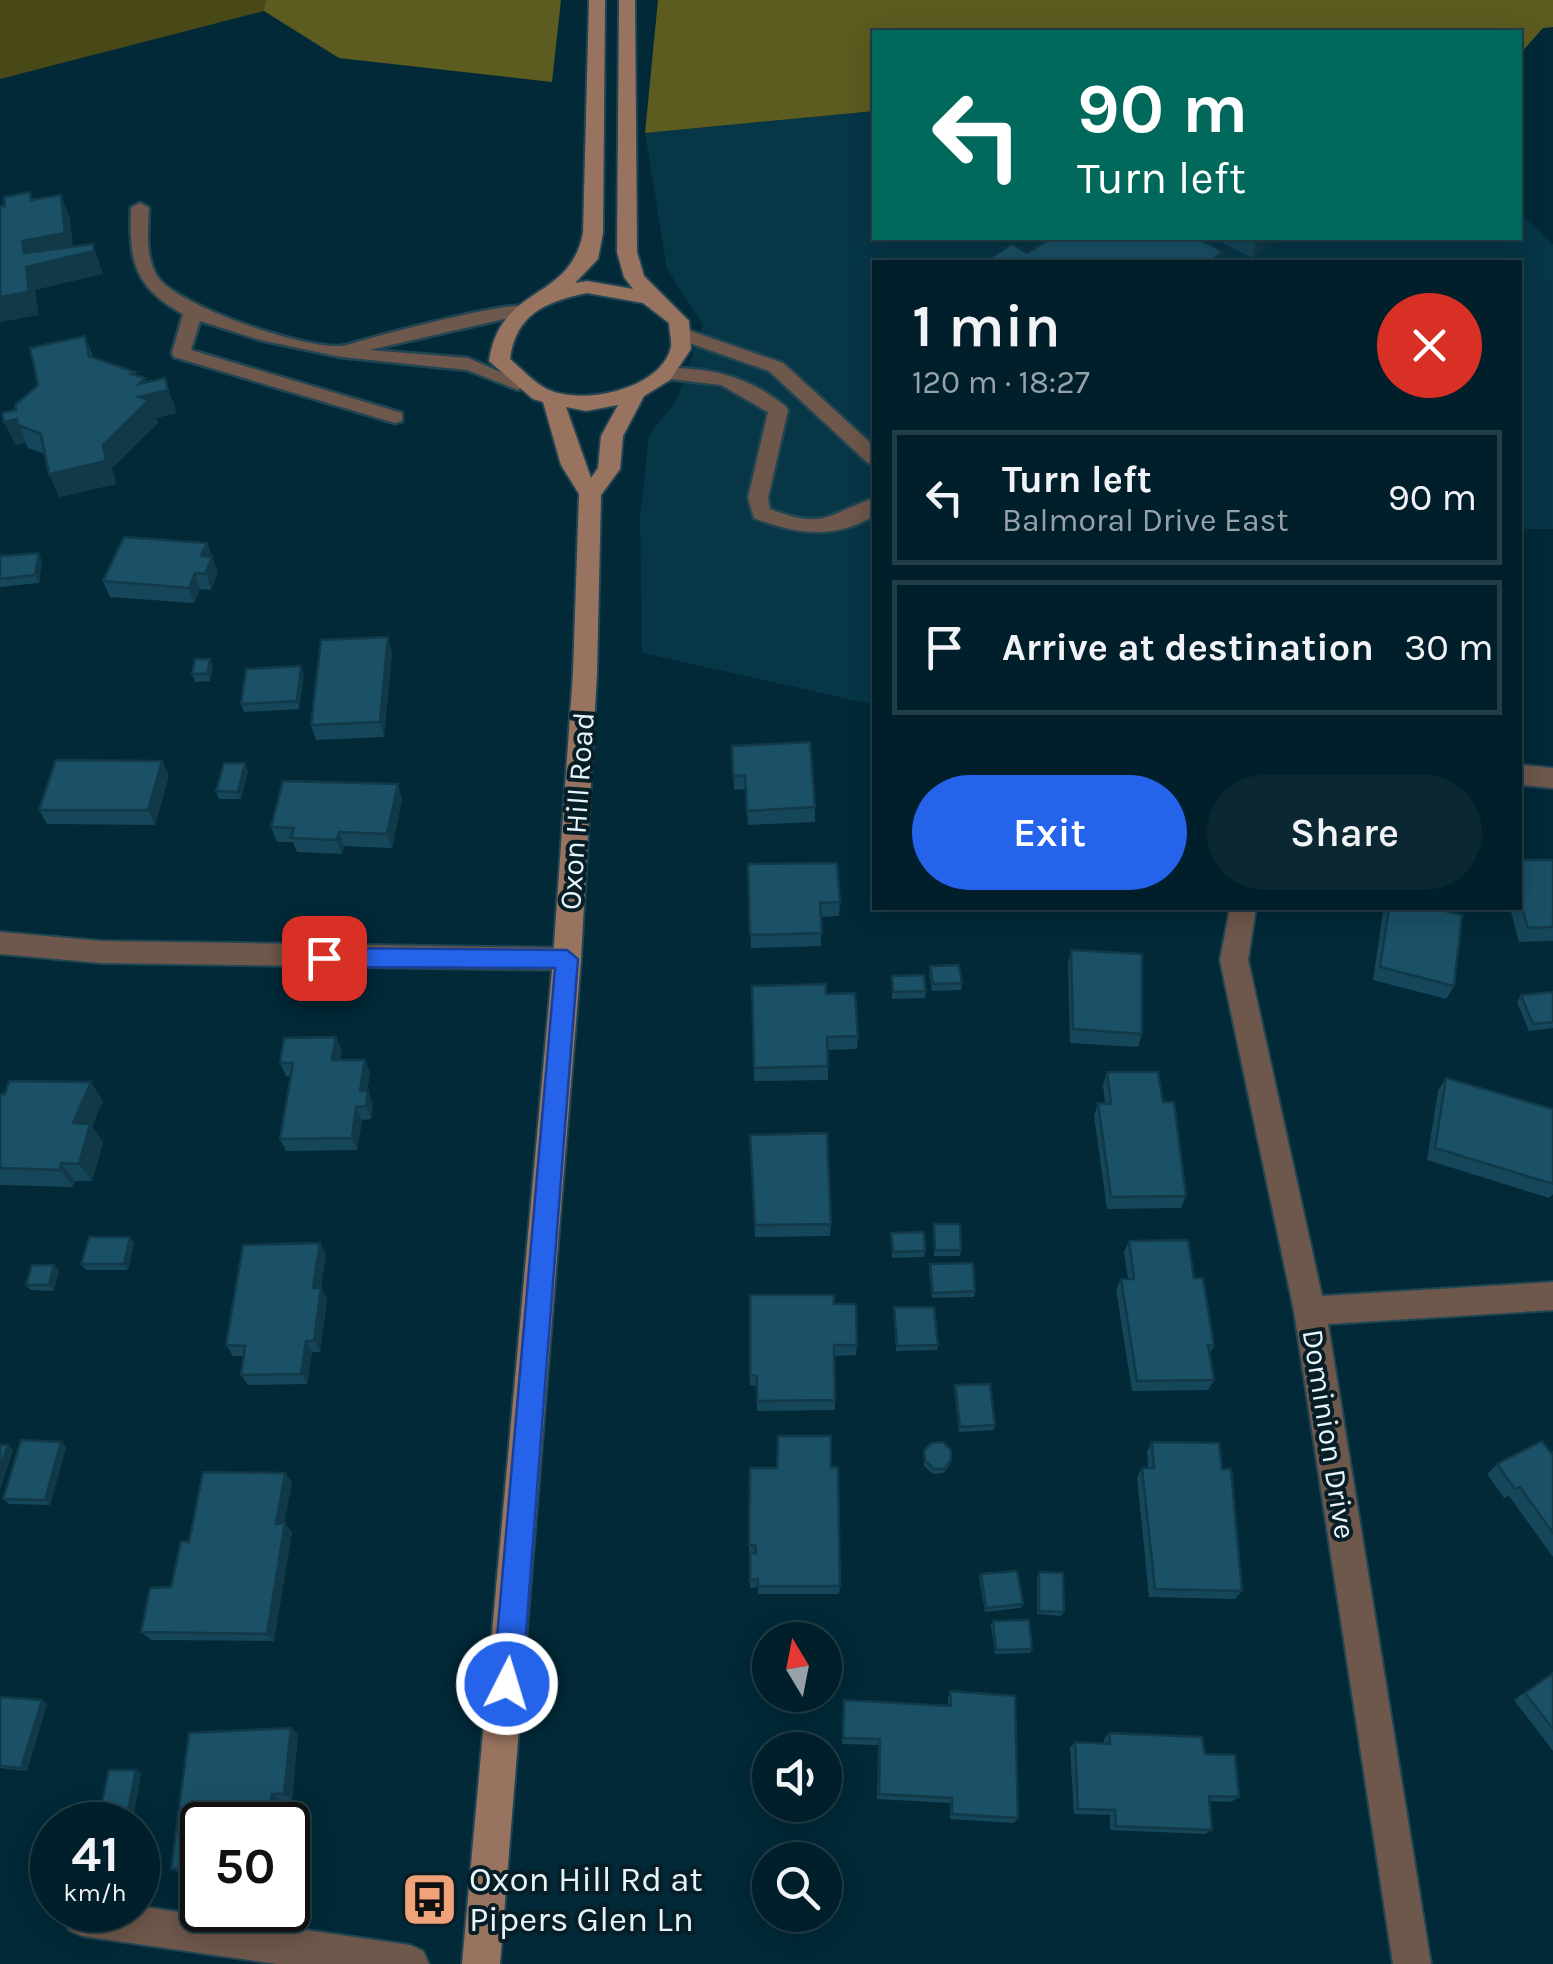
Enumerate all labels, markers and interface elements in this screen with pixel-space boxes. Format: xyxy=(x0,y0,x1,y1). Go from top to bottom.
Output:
text: 90 m xyxy=(1077,68,1248,150)
icon: left xyxy=(912,70,1042,200)
text: Turn left xyxy=(1077,152,1246,204)
text: 1 min xyxy=(912,291,1061,361)
button: close xyxy=(1377,293,1482,398)
text: 120 m · 18:27 xyxy=(912,364,1090,401)
text: Turn left xyxy=(1002,457,1152,502)
icon: left xyxy=(917,470,972,525)
text: 90 m xyxy=(1388,475,1477,520)
text: Balmoral Drive East xyxy=(1002,502,1288,539)
icon: arrive xyxy=(917,620,972,675)
text: Arrive at destination xyxy=(1002,625,1374,670)
text: 30 m xyxy=(1404,625,1493,670)
street label: Oxon Hill Road xyxy=(552,711,602,911)
button: Exit xyxy=(912,775,1187,890)
button: Share xyxy=(1207,775,1482,890)
pin xyxy=(282,916,367,1001)
icon: arrive xyxy=(297,931,352,986)
street label: Dominion Drive xyxy=(1295,1327,1363,1541)
north arrow xyxy=(752,1622,842,1712)
map controls xyxy=(752,1622,842,1932)
position arrow xyxy=(455,1632,559,1736)
button: sound xyxy=(752,1732,842,1822)
speed limit sign: 50 xyxy=(180,1802,310,1932)
text: 41 xyxy=(71,1825,119,1884)
button: search xyxy=(752,1842,842,1932)
place label: Oxon Hill Rd at Pipers Glen Ln xyxy=(469,1859,703,1940)
bus stop icon: Oxon Hill Rd at Pipers Glen Ln xyxy=(400,1869,460,1929)
text: km/h xyxy=(63,1878,127,1907)

